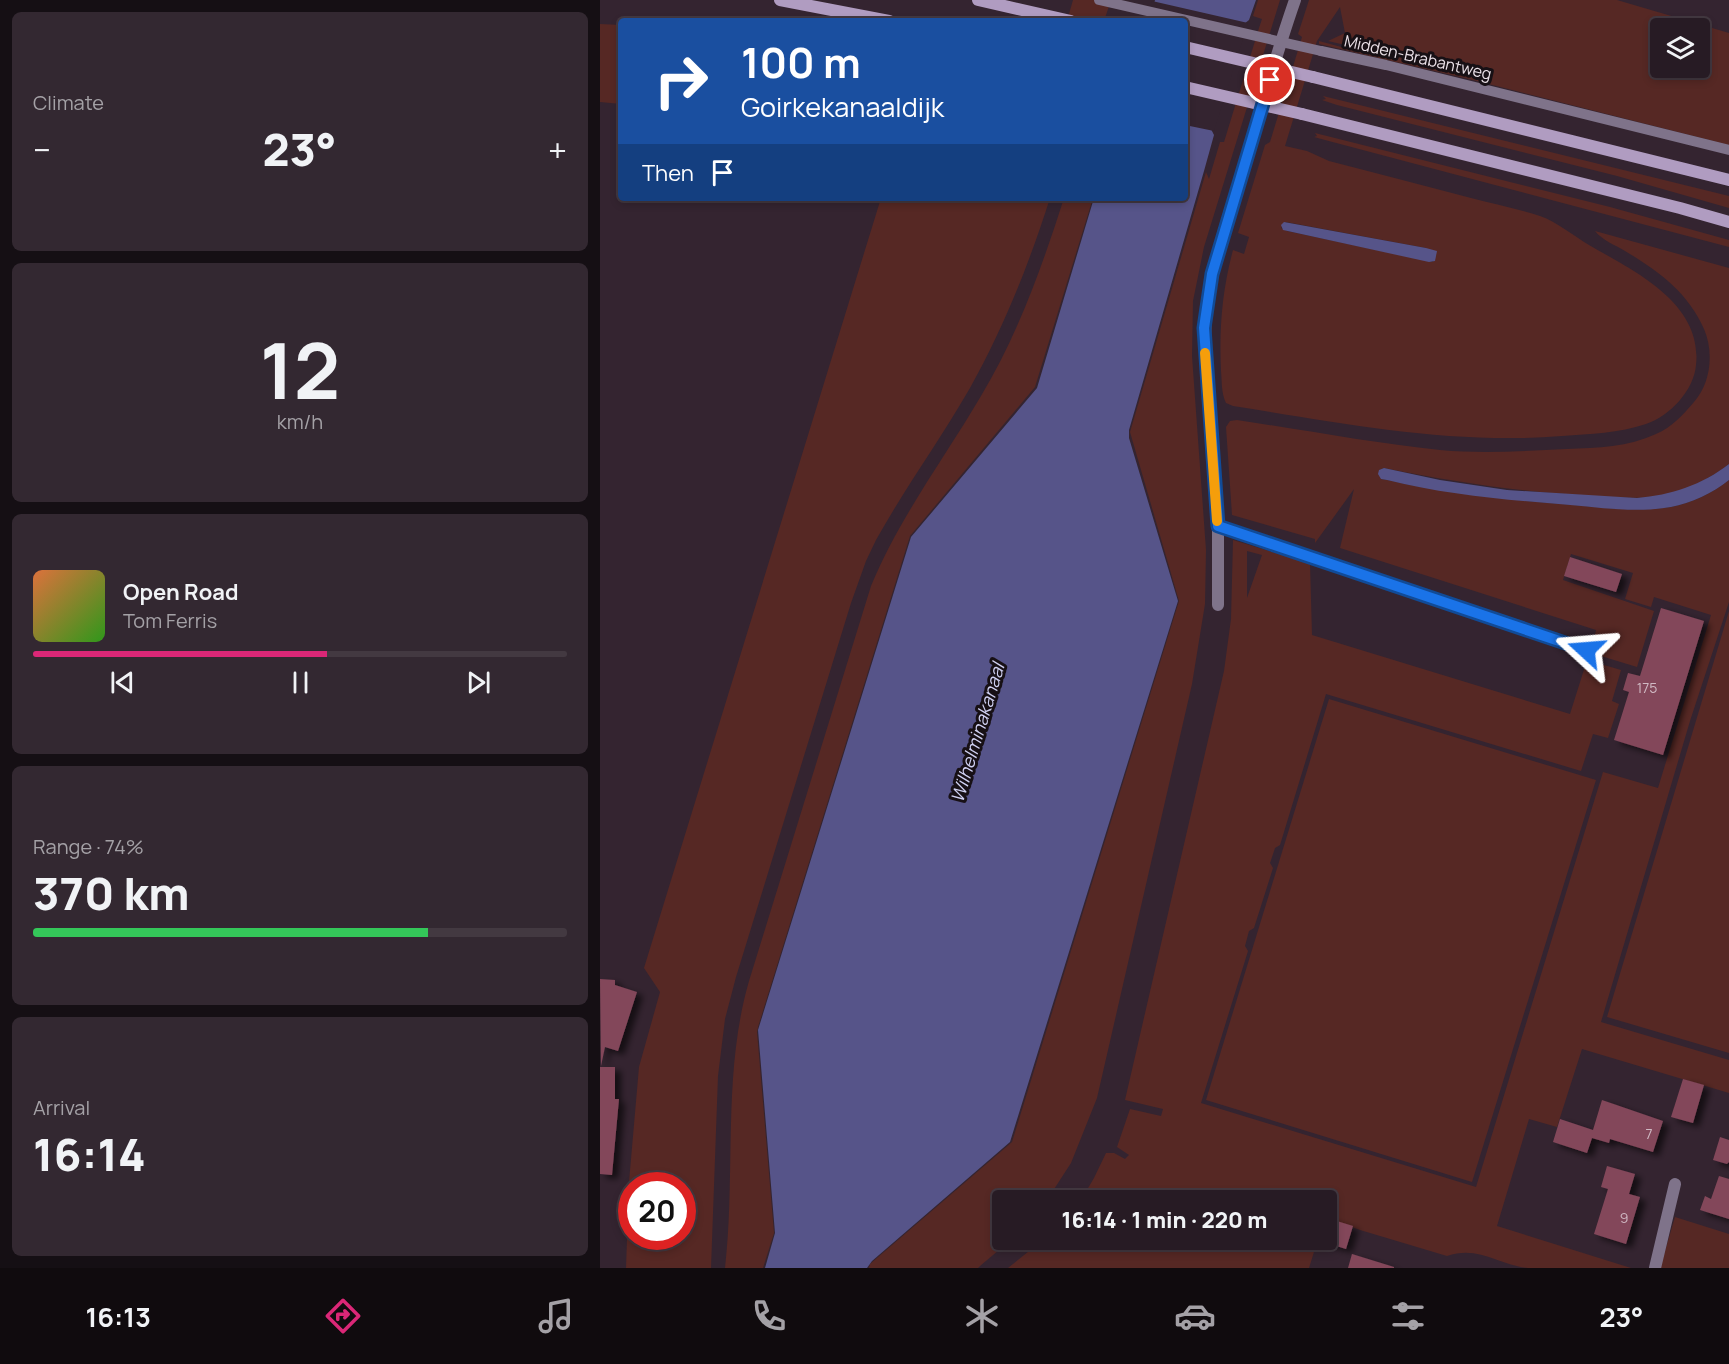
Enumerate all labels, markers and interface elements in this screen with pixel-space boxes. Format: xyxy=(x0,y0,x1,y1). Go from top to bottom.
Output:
map controls xyxy=(1650,18,1710,78)
button: layers xyxy=(1650,18,1710,78)
street label: Midden-Brabantweg xyxy=(1342,29,1494,85)
text: 100 m xyxy=(741,33,861,91)
icon: right xyxy=(642,42,720,120)
pin xyxy=(1244,54,1295,105)
icon: arrive xyxy=(1253,63,1286,96)
text: Goirkekanaaldijk xyxy=(741,88,944,125)
text: Climate xyxy=(33,89,104,116)
text: 23° xyxy=(262,118,336,180)
text: − xyxy=(33,127,51,172)
text: + xyxy=(548,127,567,172)
icon: arrive xyxy=(706,156,739,189)
text: Then xyxy=(642,158,694,188)
text: 12 xyxy=(260,316,340,422)
text: km/h xyxy=(277,408,323,435)
text: Open Road xyxy=(123,577,238,607)
text: Tom Ferris xyxy=(123,607,217,634)
position arrow xyxy=(1554,618,1618,682)
water label: Wilhelminakanaal xyxy=(944,658,1010,805)
icon: previous xyxy=(106,666,139,699)
icon: pause xyxy=(284,666,317,699)
icon: next xyxy=(462,666,495,699)
house number: 175 xyxy=(1637,678,1657,697)
text: Range · 74% xyxy=(33,833,144,860)
text: 370 km xyxy=(33,862,189,924)
text: Arrival xyxy=(33,1094,90,1121)
text: 16:14 xyxy=(33,1123,146,1185)
house number: 7 xyxy=(1645,1124,1653,1143)
speed limit sign: 20 xyxy=(618,1172,696,1250)
text: 16:14 · 1 min · 220 m xyxy=(1062,1205,1267,1235)
house number: 9 xyxy=(1620,1208,1628,1227)
icon: directions xyxy=(322,1295,364,1337)
icon: music xyxy=(535,1295,577,1337)
icon: phone xyxy=(748,1295,790,1337)
icon: climate xyxy=(961,1295,1003,1337)
icon: car xyxy=(1174,1295,1216,1337)
icon: filters xyxy=(1387,1295,1429,1337)
text: 16:13 xyxy=(85,1298,151,1335)
text: 23° xyxy=(1600,1298,1643,1335)

